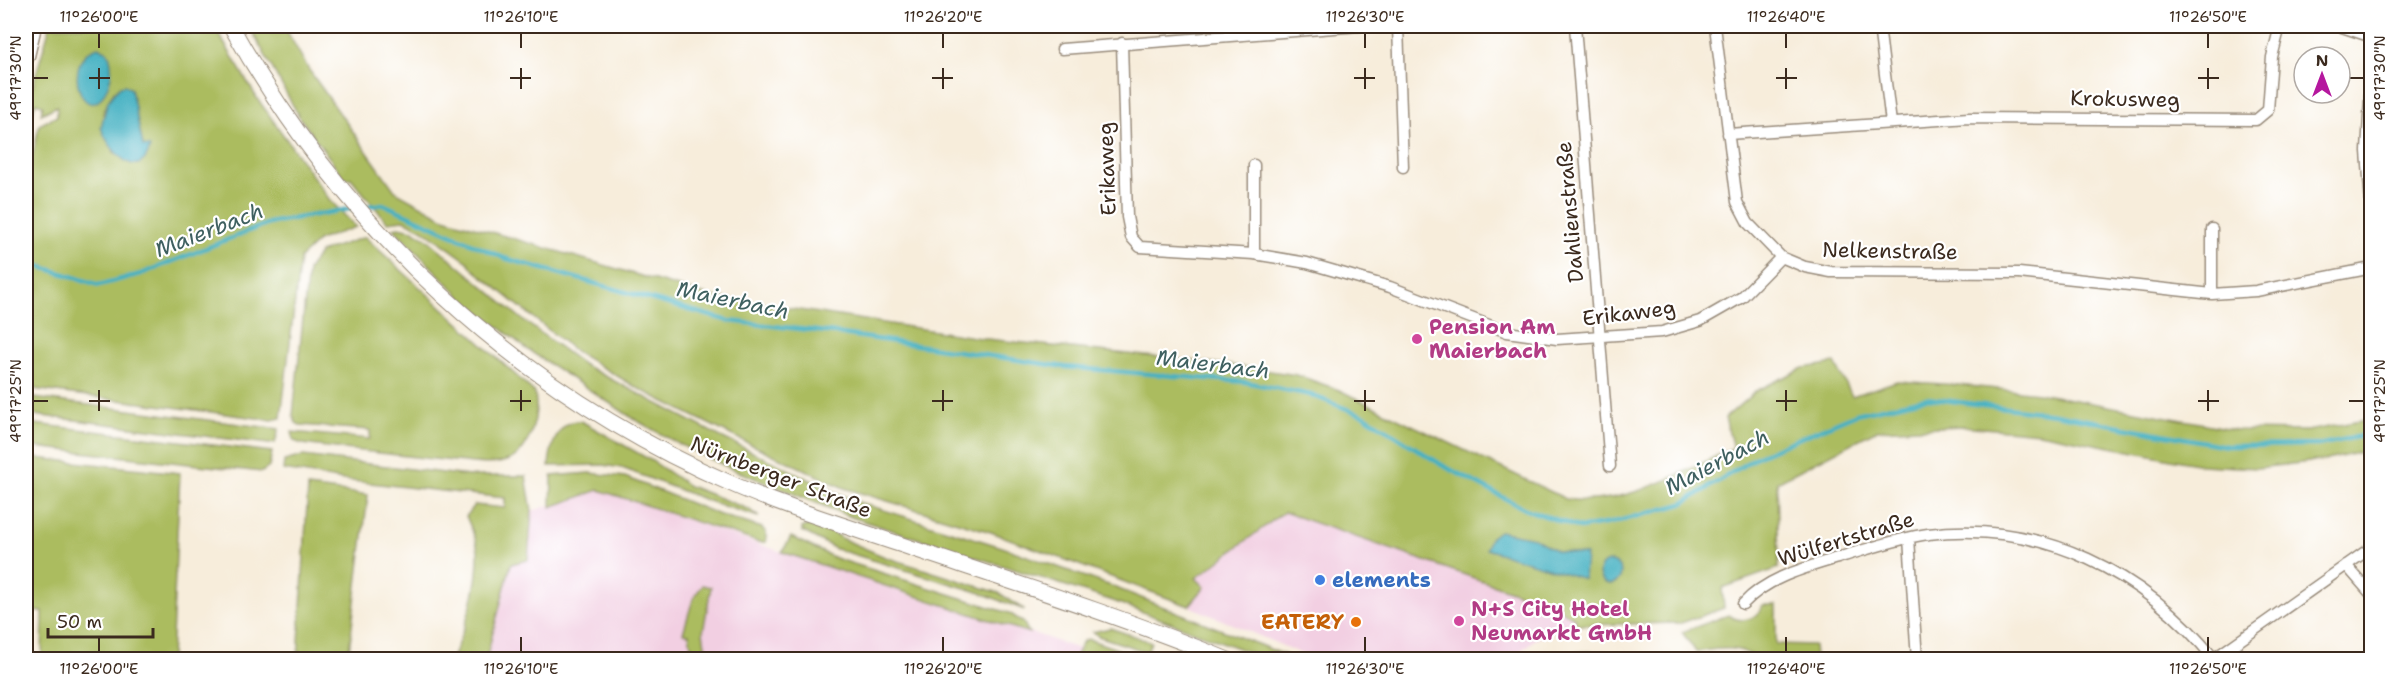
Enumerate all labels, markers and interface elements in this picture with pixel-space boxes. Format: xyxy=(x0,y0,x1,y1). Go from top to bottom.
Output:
text: 11°26'00"E xyxy=(60,7,138,27)
text: 11°26'10"E xyxy=(484,7,558,27)
text: 11°26'20"E xyxy=(904,7,982,27)
text: 11°26'30"E xyxy=(1326,7,1404,27)
text: 11°26'40"E xyxy=(1747,7,1825,27)
text: 11°26'50"E xyxy=(2169,7,2247,27)
text: 49°17'30"N xyxy=(6,35,26,121)
text: 49°17'30"N xyxy=(2370,35,2390,121)
north arrow xyxy=(2292,45,2352,105)
text: N xyxy=(2316,50,2328,71)
street label: Krokusweg xyxy=(2070,84,2180,114)
street label: Erikaweg xyxy=(1091,122,1123,216)
street label: Dahlienstraße xyxy=(1550,140,1590,284)
water label: Maierbach xyxy=(151,196,267,264)
street label: Nelkenstraße xyxy=(1822,236,1958,266)
water label: Maierbach xyxy=(674,274,792,326)
street label: Erikaweg xyxy=(1581,293,1677,333)
place label: Pension Am Maierbach xyxy=(1429,313,1555,365)
marker: Pension Am Maierbach xyxy=(1410,332,1424,346)
water label: Maierbach xyxy=(1155,343,1271,385)
text: 49°17'25"N xyxy=(6,359,26,443)
text: 49°17'25"N xyxy=(2370,359,2390,443)
water label: Maierbach xyxy=(1660,422,1774,502)
street label: Nürnberger Straße xyxy=(686,430,876,524)
street label: Wülfertstraße xyxy=(1774,505,1918,573)
place label: elements xyxy=(1332,566,1431,594)
marker: elements xyxy=(1313,573,1327,587)
place label: N+S City Hotel Neumarkt GmbH xyxy=(1471,595,1652,647)
scale bar xyxy=(48,601,153,639)
place label: EATERY xyxy=(1261,608,1344,636)
text: 50 m xyxy=(57,610,102,634)
marker: N+S City Hotel Neumarkt GmbH xyxy=(1452,614,1466,628)
marker: EATERY xyxy=(1349,615,1363,629)
text: 11°26'00"E xyxy=(60,659,138,679)
text: 11°26'10"E xyxy=(484,659,558,679)
text: 11°26'20"E xyxy=(904,659,982,679)
text: 11°26'30"E xyxy=(1326,659,1404,679)
text: 11°26'40"E xyxy=(1747,659,1825,679)
text: 11°26'50"E xyxy=(2169,659,2247,679)

